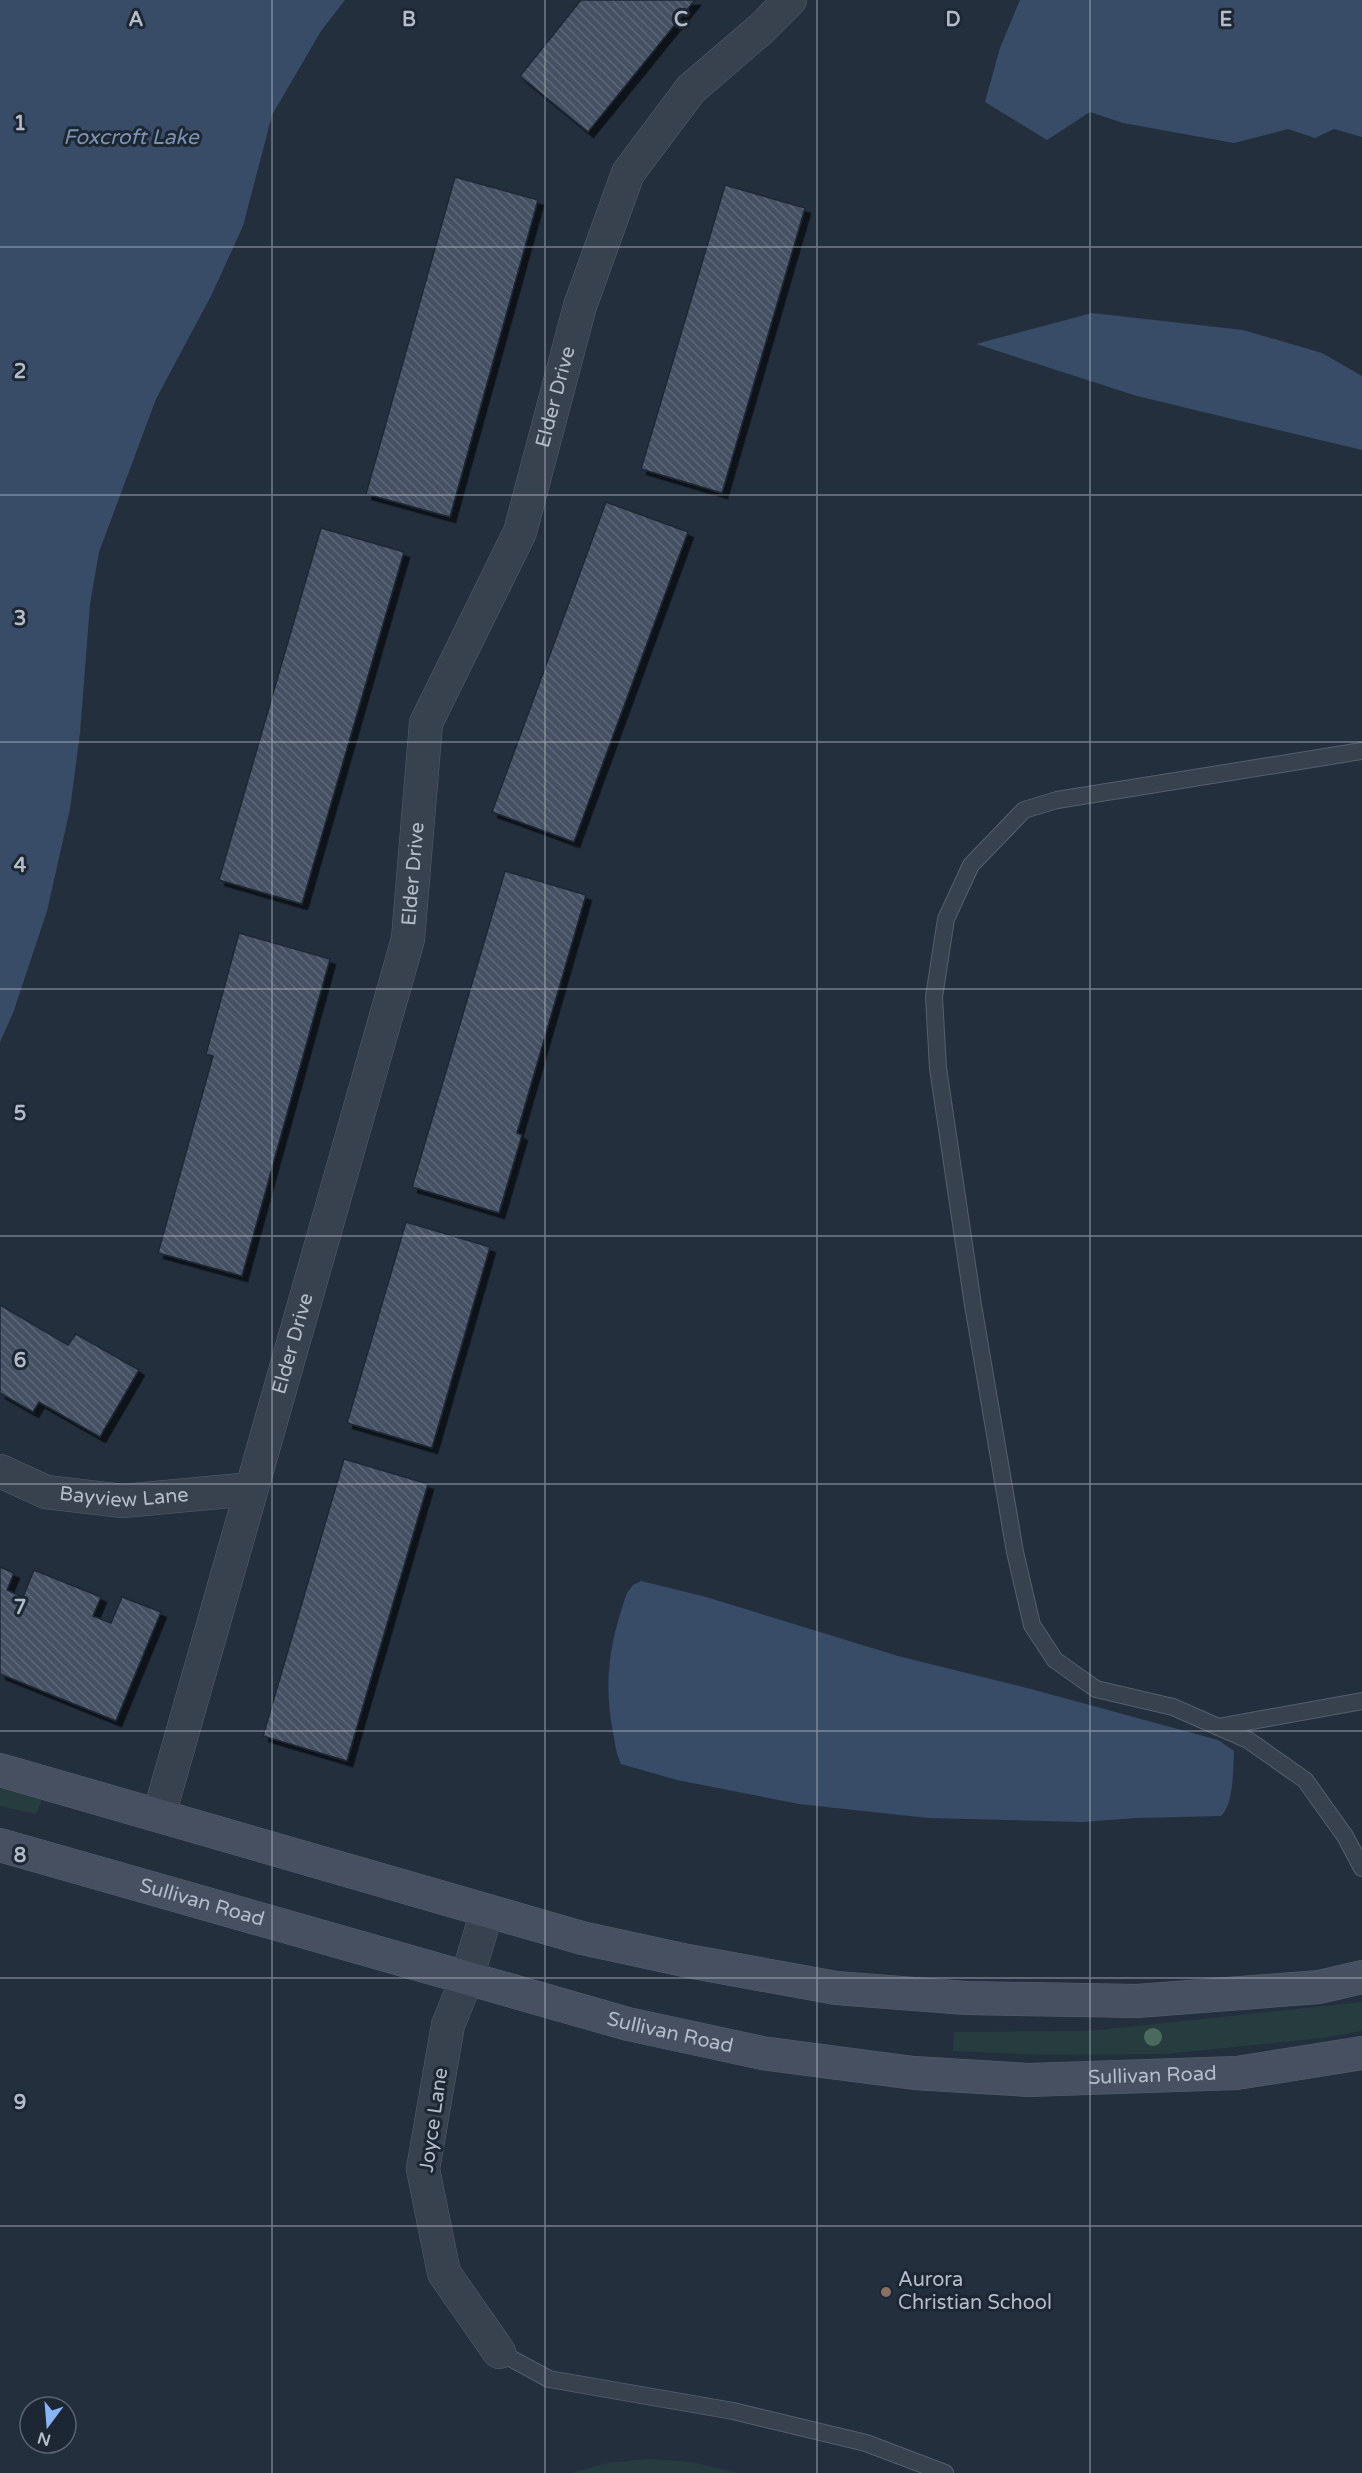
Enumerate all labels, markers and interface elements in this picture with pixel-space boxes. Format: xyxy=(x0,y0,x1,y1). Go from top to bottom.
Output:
text: A xyxy=(129,8,144,32)
text: B xyxy=(402,8,416,32)
text: C xyxy=(674,8,688,32)
text: D xyxy=(945,8,961,32)
text: E xyxy=(1220,8,1233,32)
text: 1 xyxy=(14,112,26,136)
water label: Foxcroft Lake xyxy=(63,125,200,150)
street label: Elder Drive xyxy=(531,344,581,450)
text: 2 xyxy=(14,360,26,384)
text: 3 xyxy=(14,607,26,631)
street label: Elder Drive xyxy=(397,821,430,927)
text: 4 xyxy=(14,854,27,878)
text: 5 xyxy=(14,1102,26,1126)
street label: Elder Drive xyxy=(267,1290,319,1397)
text: 6 xyxy=(14,1349,26,1373)
street label: Bayview Lane xyxy=(58,1482,190,1513)
text: 7 xyxy=(14,1596,26,1620)
text: 8 xyxy=(14,1844,26,1868)
street label: Sullivan Road xyxy=(137,1873,267,1932)
street label: Sullivan Road xyxy=(604,2007,735,2058)
street label: Sullivan Road xyxy=(1088,2062,1217,2090)
street label: Joyce Lane xyxy=(415,2066,453,2174)
text: 9 xyxy=(14,2091,26,2115)
place label: Aurora Christian School xyxy=(898,2268,1052,2315)
marker: Aurora Christian School xyxy=(879,2285,893,2299)
north arrow xyxy=(18,2395,78,2455)
text: N xyxy=(35,2427,53,2450)

